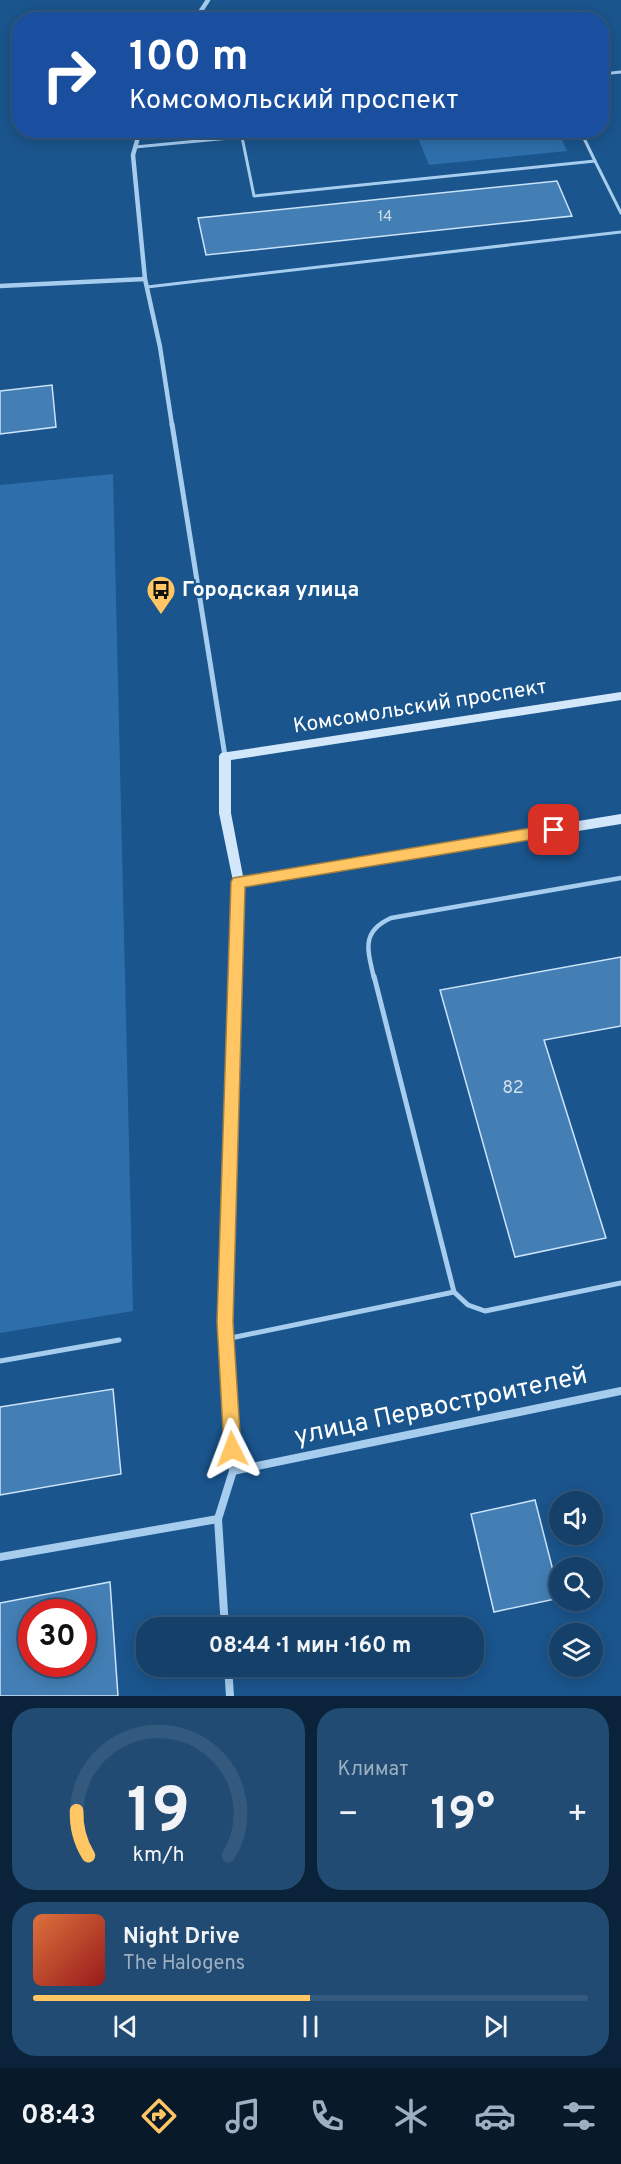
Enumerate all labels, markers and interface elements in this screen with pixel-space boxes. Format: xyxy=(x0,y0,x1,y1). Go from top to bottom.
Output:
text: 100 m xyxy=(129,32,248,85)
icon: right xyxy=(30,36,108,114)
text: Комсомольский проспект xyxy=(129,84,458,118)
house number: 14 xyxy=(378,208,392,227)
bus stop icon: Городская улица xyxy=(145,574,177,616)
place label: Городская улица xyxy=(182,577,359,604)
street label: Комсомольский проспект xyxy=(291,674,549,740)
pin xyxy=(528,804,579,855)
icon: arrive xyxy=(537,813,570,846)
house number: 82 xyxy=(502,1077,524,1100)
street label: улица Первостроителей xyxy=(291,1360,591,1454)
position arrow xyxy=(200,1417,264,1481)
map controls xyxy=(549,1491,603,1677)
button: sound xyxy=(549,1491,603,1545)
button: search xyxy=(549,1557,603,1611)
speed limit sign: 30 xyxy=(18,1599,96,1677)
button: layers xyxy=(549,1623,603,1677)
text: 08:44 · 1 мин · 160 m xyxy=(209,1633,411,1660)
text: Климат xyxy=(338,1757,408,1783)
text: 19 xyxy=(127,1775,190,1854)
text: 19° xyxy=(431,1788,495,1845)
text: − xyxy=(338,1795,359,1837)
text: + xyxy=(567,1795,588,1837)
text: km/h xyxy=(132,1842,184,1869)
text: Night Drive xyxy=(123,1924,240,1951)
text: The Halogens xyxy=(123,1951,245,1977)
icon: previous xyxy=(109,2010,142,2043)
icon: pause xyxy=(294,2010,327,2043)
icon: next xyxy=(479,2010,512,2043)
icon: directions xyxy=(138,2095,180,2137)
icon: music xyxy=(222,2095,264,2137)
icon: phone xyxy=(306,2095,348,2137)
icon: climate xyxy=(390,2095,432,2137)
icon: car xyxy=(474,2095,516,2137)
icon: filters xyxy=(558,2095,600,2137)
text: 08:43 xyxy=(21,2099,96,2133)

